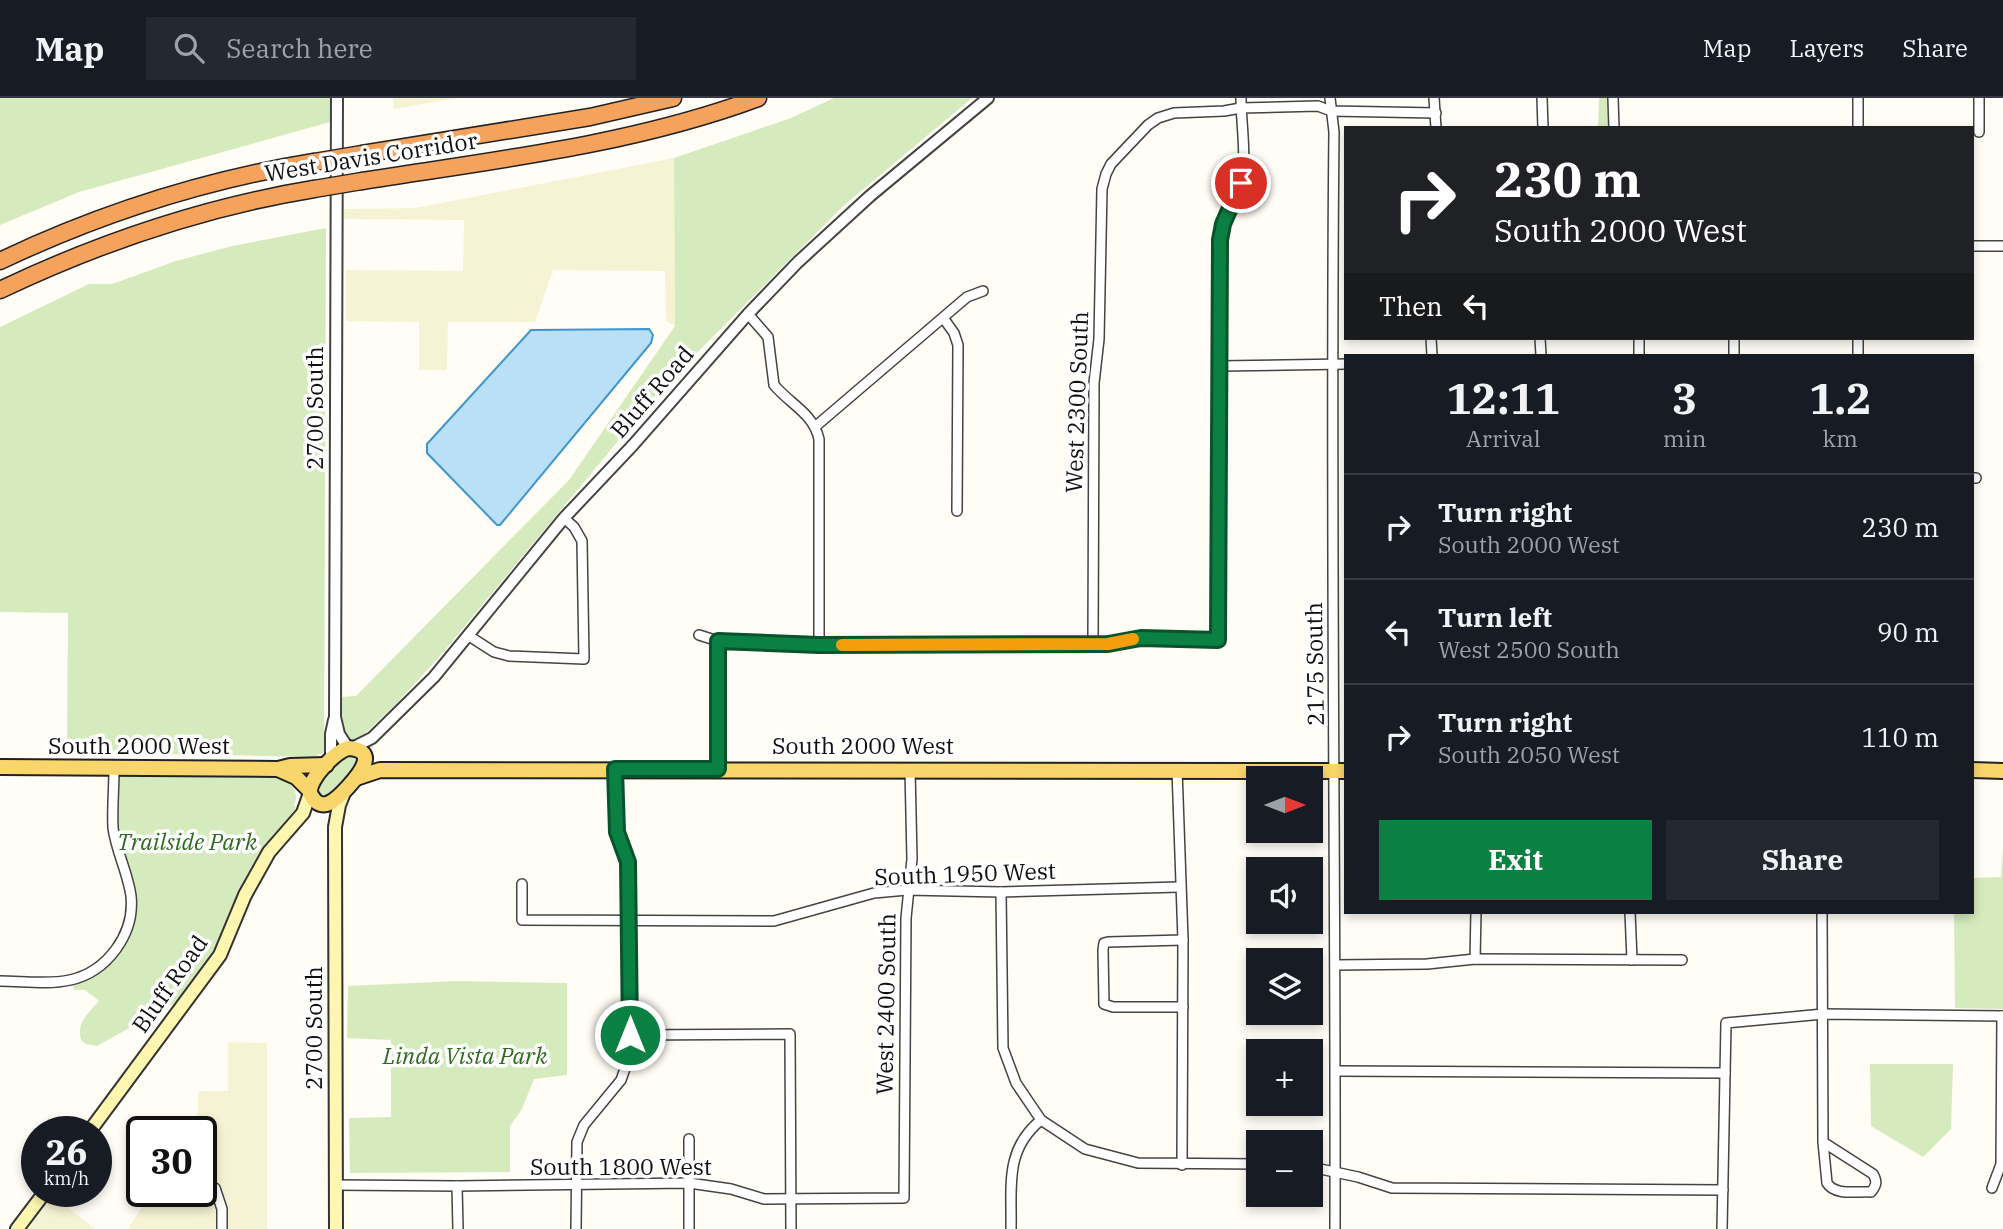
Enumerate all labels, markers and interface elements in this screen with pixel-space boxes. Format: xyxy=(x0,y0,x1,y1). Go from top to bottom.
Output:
search box xyxy=(146,17,636,80)
text: Map xyxy=(35,27,104,70)
icon: search xyxy=(170,29,208,67)
text: Search here xyxy=(226,31,373,65)
text: Map xyxy=(1703,32,1751,64)
text: Layers xyxy=(1789,32,1864,64)
text: Share xyxy=(1902,32,1968,64)
street label: West Davis Corridor xyxy=(262,124,479,188)
text: 230 m xyxy=(1494,147,1641,210)
pin xyxy=(1211,153,1271,213)
icon: right xyxy=(1379,154,1470,245)
icon: arrive xyxy=(1222,164,1260,202)
text: South 2000 West xyxy=(1494,209,1747,251)
icon: left xyxy=(1457,287,1495,325)
text: Then xyxy=(1379,289,1443,323)
street label: West 2300 South xyxy=(1058,311,1094,493)
street label: Bluff Road xyxy=(603,339,699,444)
street label: 2700 South xyxy=(299,346,329,470)
text: 12:11 xyxy=(1447,371,1560,426)
text: 3 xyxy=(1672,371,1697,426)
text: 1.2 xyxy=(1809,371,1871,426)
text: Arrival xyxy=(1466,423,1541,453)
text: min xyxy=(1663,423,1707,453)
text: km xyxy=(1823,423,1858,453)
text: Turn right xyxy=(1438,495,1572,529)
icon: right xyxy=(1379,508,1417,546)
text: 230 m xyxy=(1861,510,1939,544)
text: South 2000 West xyxy=(1438,529,1620,559)
text: Turn left xyxy=(1438,600,1552,634)
street label: 2175 South xyxy=(1298,602,1330,726)
icon: left xyxy=(1379,613,1417,651)
text: 90 m xyxy=(1877,615,1939,649)
text: West 2500 South xyxy=(1438,634,1620,664)
text: Turn right xyxy=(1438,705,1572,739)
icon: right xyxy=(1379,718,1417,756)
text: 110 m xyxy=(1861,720,1939,754)
street label: South 2000 West xyxy=(48,730,230,760)
street label: South 2000 West xyxy=(772,730,954,760)
text: South 2050 West xyxy=(1438,739,1620,769)
north arrow xyxy=(1246,766,1323,844)
map controls xyxy=(1246,766,1323,1207)
button: Exit xyxy=(1379,820,1652,900)
button: Share xyxy=(1666,820,1939,900)
park label: Trailside Park xyxy=(117,826,258,856)
street label: South 1950 West xyxy=(874,855,1056,891)
button: sound xyxy=(1246,857,1323,934)
street label: West 2400 South xyxy=(868,913,902,1095)
street label: Bluff Road xyxy=(125,929,214,1038)
button: layers xyxy=(1246,948,1323,1025)
street label: 2700 South xyxy=(298,966,328,1090)
position arrow xyxy=(593,998,667,1072)
button: + xyxy=(1246,1039,1323,1116)
park label: Linda Vista Park xyxy=(382,1040,548,1070)
speed limit sign: 30 xyxy=(126,1116,217,1207)
text: 26 xyxy=(45,1129,88,1175)
button: − xyxy=(1246,1130,1323,1207)
street label: South 1800 West xyxy=(530,1151,712,1181)
text: km/h xyxy=(44,1167,89,1190)

